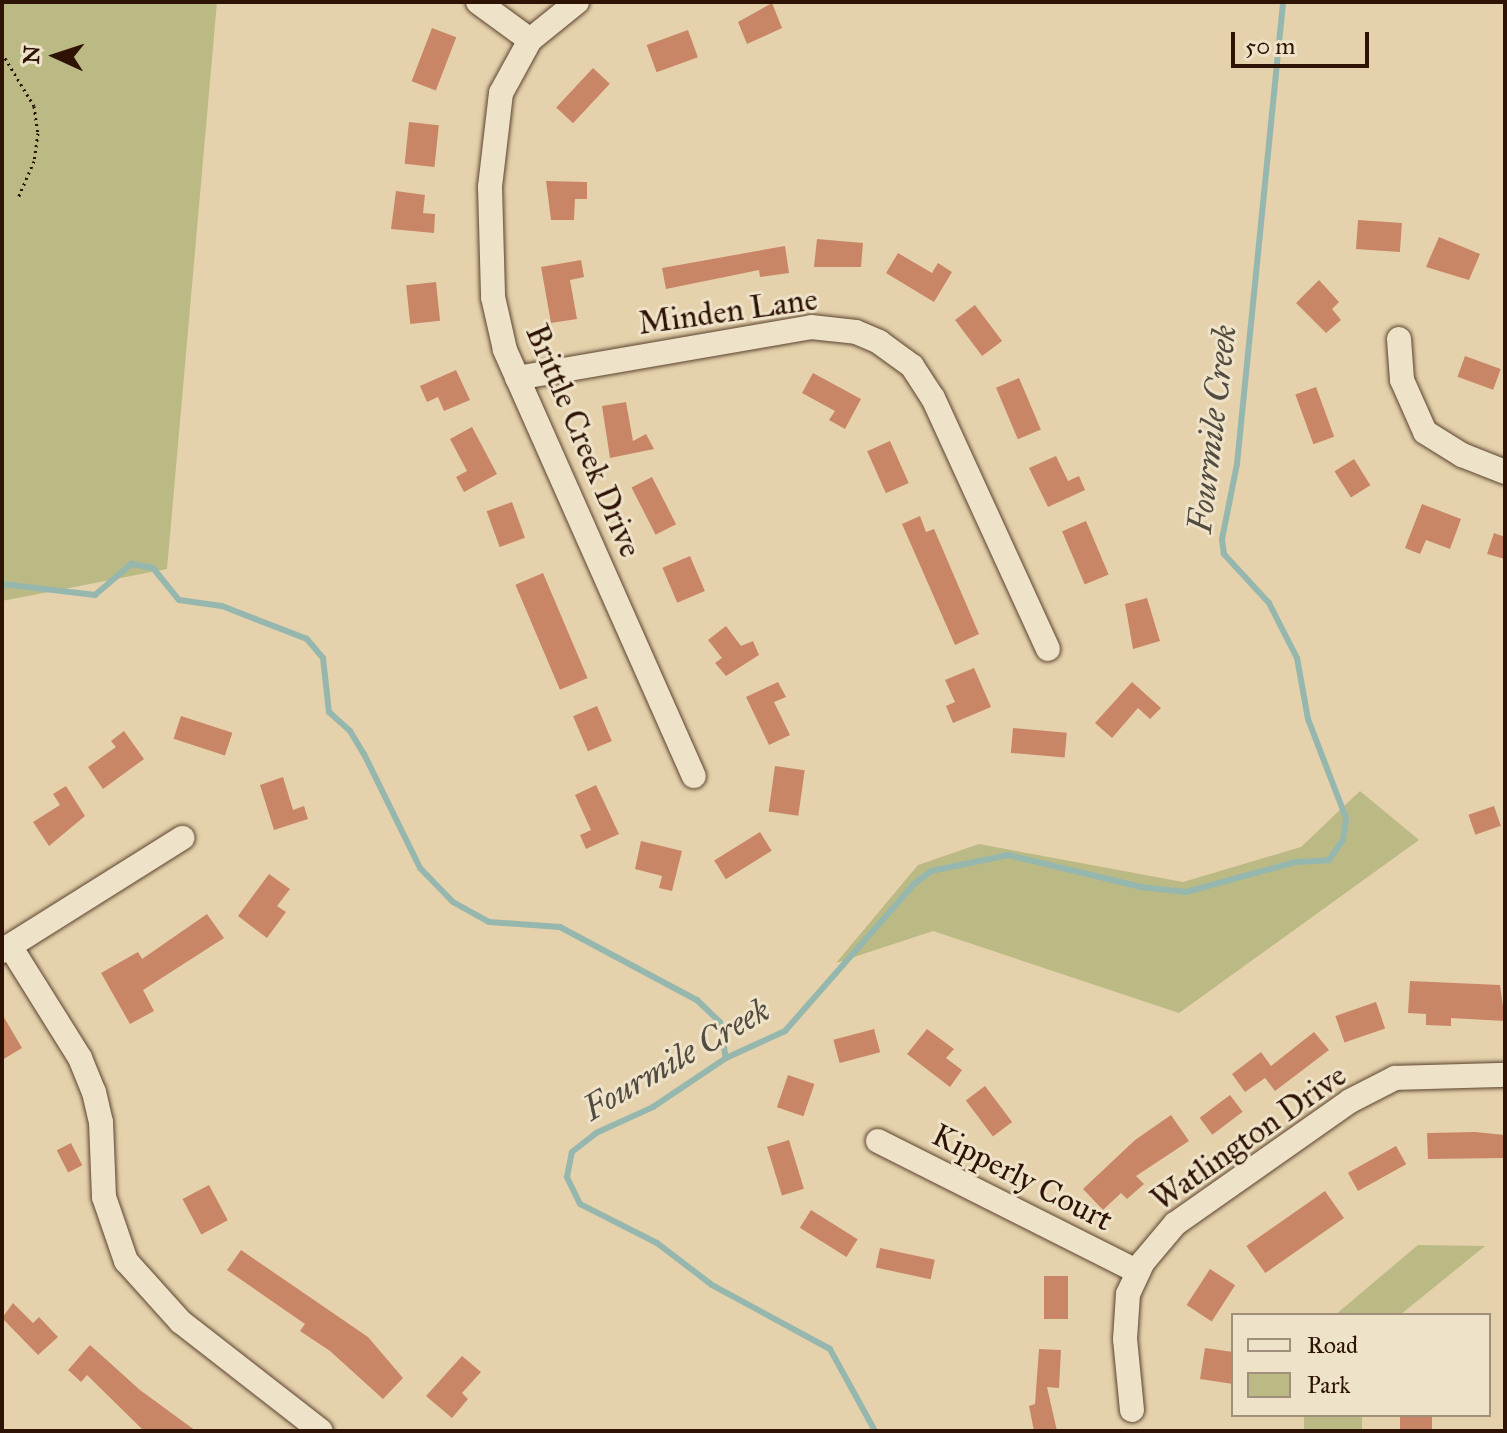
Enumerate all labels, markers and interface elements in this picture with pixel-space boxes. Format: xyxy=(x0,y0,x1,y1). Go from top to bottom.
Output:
north arrow xyxy=(16,16,96,96)
scale bar xyxy=(1235,16,1373,66)
text: 50 m xyxy=(1245,31,1295,61)
text: N xyxy=(18,45,46,65)
street label: Minden Lane xyxy=(636,280,820,344)
street label: Brittle Creek Drive xyxy=(517,319,649,563)
water label: Fourmile Creek xyxy=(1179,323,1245,535)
water label: Fourmile Creek xyxy=(575,989,777,1129)
street label: Watlington Drive xyxy=(1144,1057,1354,1219)
street label: Kipperly Court xyxy=(925,1116,1119,1240)
legend xyxy=(1231,1313,1491,1417)
text: Road xyxy=(1307,1330,1358,1360)
text: Park xyxy=(1307,1370,1350,1400)

